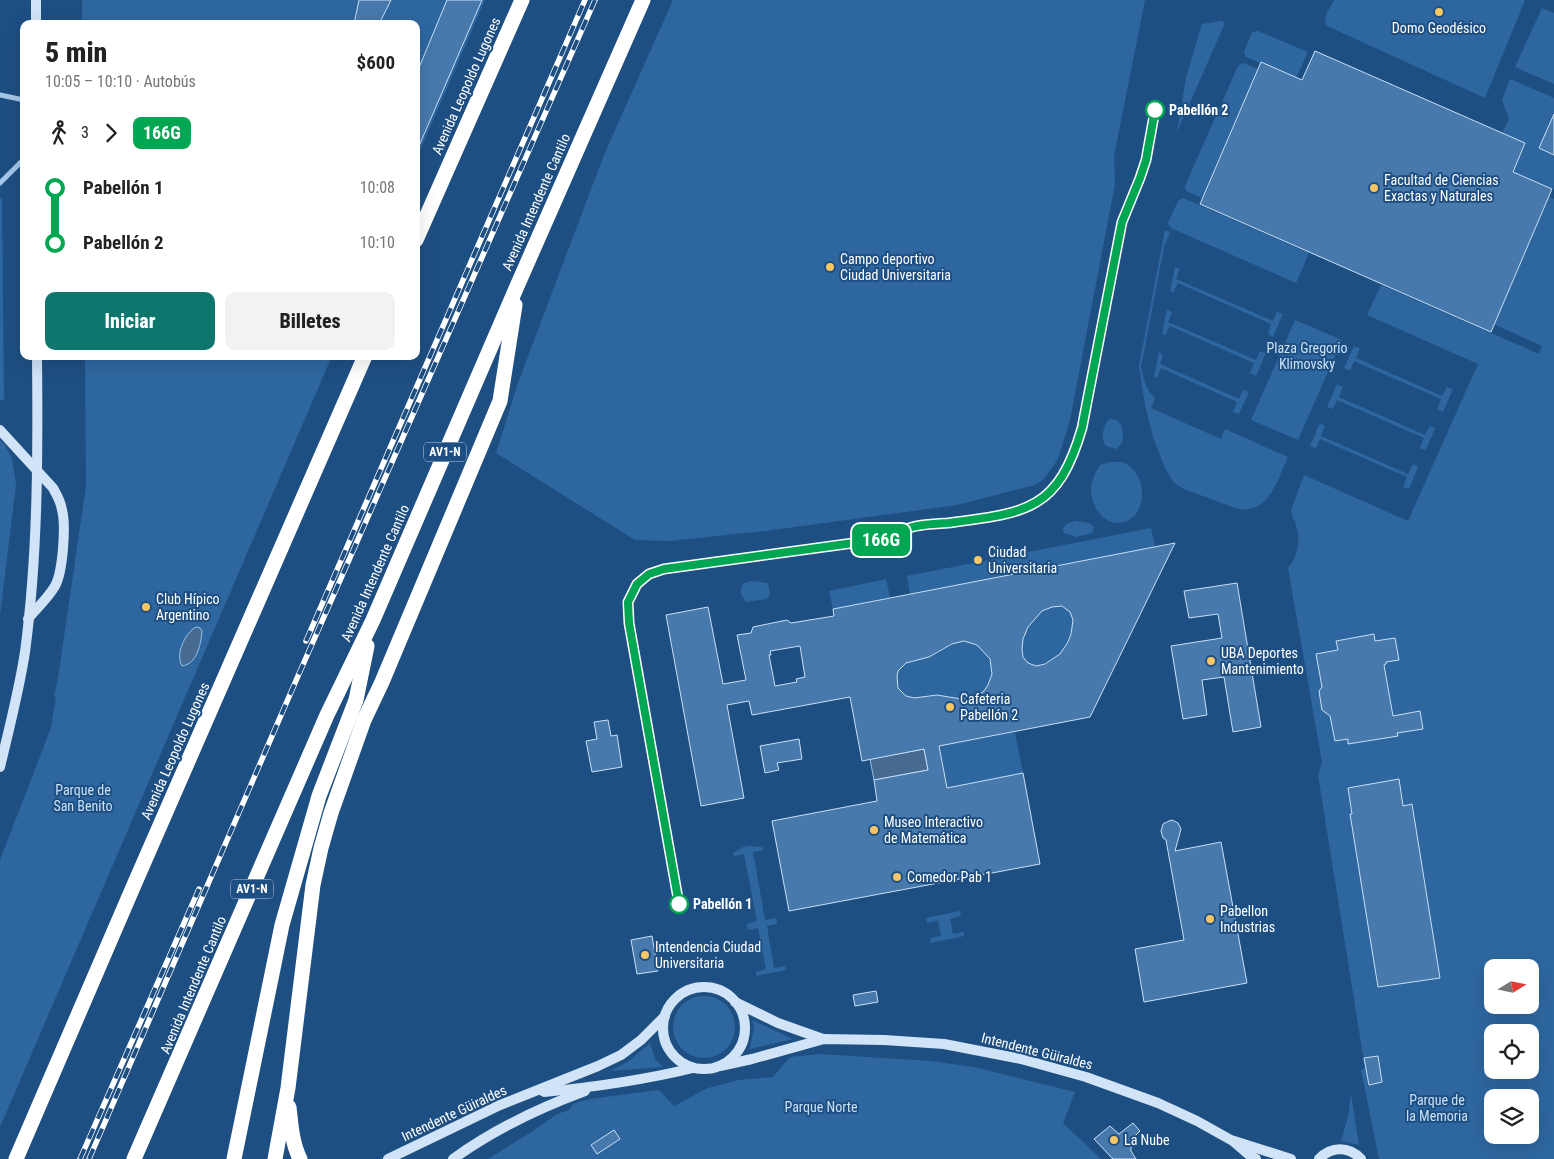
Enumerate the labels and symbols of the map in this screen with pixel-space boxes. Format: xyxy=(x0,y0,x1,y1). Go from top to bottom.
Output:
marker: Domo Geodésico xyxy=(1433,6,1445,18)
street label: Avenida Leopoldo Lugones xyxy=(429,15,503,157)
place label: Domo Geodésico xyxy=(1392,20,1486,36)
marker: Pabellón 2 xyxy=(1145,100,1165,120)
place label: Pabellón 2 xyxy=(1169,102,1228,118)
street label: Avenida Intendente Cantilo xyxy=(499,131,573,273)
place label: Facultad de Ciencias Exactas y Naturales xyxy=(1384,172,1499,204)
marker: Facultad de Ciencias Exactas y Naturales xyxy=(1368,182,1380,194)
place label: Campo deportivo Ciudad Universitaria xyxy=(840,251,951,283)
marker: Campo deportivo Ciudad Universitaria xyxy=(824,261,836,273)
park label: Plaza Gregorio Klimovsky xyxy=(1266,340,1348,372)
road number: AV1-N xyxy=(424,442,466,462)
street label: Avenida Intendente Cantilo xyxy=(338,502,412,644)
line badge: 166G xyxy=(846,524,916,556)
place label: Ciudad Universitaria xyxy=(988,544,1057,576)
marker: Ciudad Universitaria xyxy=(972,554,984,566)
place label: Club Hípico Argentino xyxy=(156,591,220,623)
marker: Club Hípico Argentino xyxy=(140,601,152,613)
place label: UBA Deportes Mantenimiento xyxy=(1221,645,1304,677)
marker: UBA Deportes Mantenimiento xyxy=(1205,655,1217,667)
street label: Avenida Leopoldo Lugones xyxy=(138,680,212,822)
place label: Cafeteria Pabellón 2 xyxy=(960,691,1018,723)
marker: Cafeteria Pabellón 2 xyxy=(944,701,956,713)
park label: Parque de San Benito xyxy=(53,782,113,814)
place label: Museo Interactivo de Matemática xyxy=(884,814,983,846)
marker: Museo Interactivo de Matemática xyxy=(868,824,880,836)
place label: Comedor Pab 1 xyxy=(907,869,992,885)
marker: Comedor Pab 1 xyxy=(891,871,903,883)
road number: AV1-N xyxy=(231,880,273,899)
marker: Pabellón 1 xyxy=(669,894,689,914)
place label: Pabellón 1 xyxy=(693,896,752,912)
place label: Pabellon Industrias xyxy=(1220,903,1275,935)
marker: Pabellon Industrias xyxy=(1204,913,1216,925)
street label: Avenida Intendente Cantilo xyxy=(157,914,229,1056)
place label: Intendencia Ciudad Universitaria xyxy=(655,939,761,971)
marker: Intendencia Ciudad Universitaria xyxy=(639,949,651,961)
north arrow xyxy=(1484,959,1539,1014)
street label: Intendente Güiraldes xyxy=(980,1029,1094,1073)
street label: Intendente Güiraldes xyxy=(399,1082,509,1144)
park label: Parque de la Memoria xyxy=(1406,1092,1468,1124)
park label: Parque Norte xyxy=(784,1099,858,1115)
place label: La Nube xyxy=(1124,1132,1170,1148)
marker: La Nube xyxy=(1108,1134,1120,1146)

